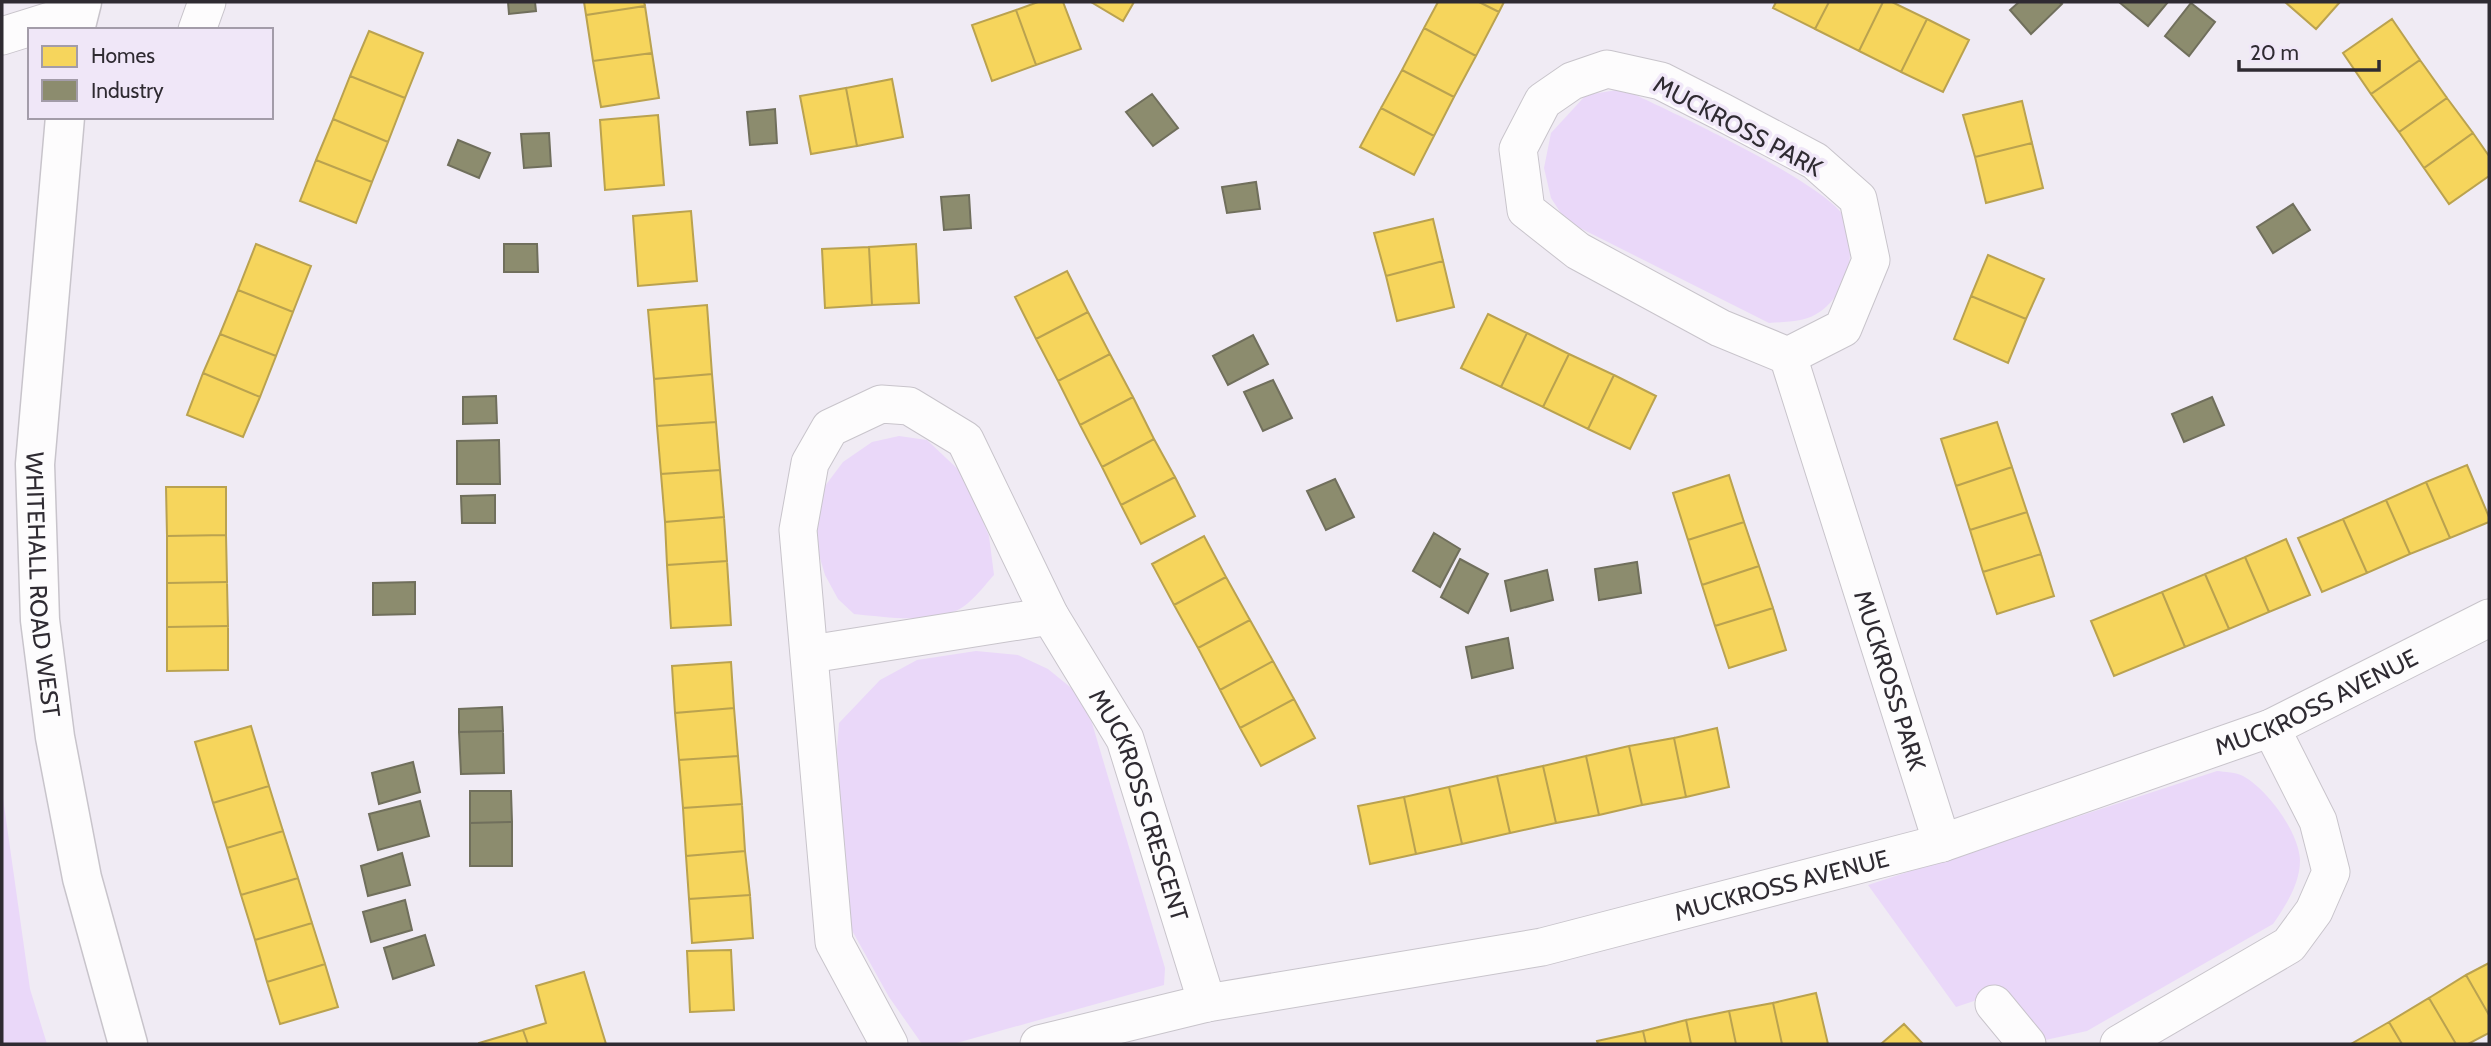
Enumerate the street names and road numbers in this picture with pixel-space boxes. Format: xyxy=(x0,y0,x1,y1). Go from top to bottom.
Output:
street label: MUCKROSS PARK xyxy=(1649,69,1828,183)
street label: WHITEHALL ROAD WEST xyxy=(20,450,67,719)
street label: MUCKROSS PARK xyxy=(1848,587,1933,774)
street label: MUCKROSS AVENUE xyxy=(2211,642,2422,761)
street label: MUCKROSS CRESCENT xyxy=(1083,683,1195,925)
street label: MUCKROSS AVENUE xyxy=(1671,843,1892,927)

